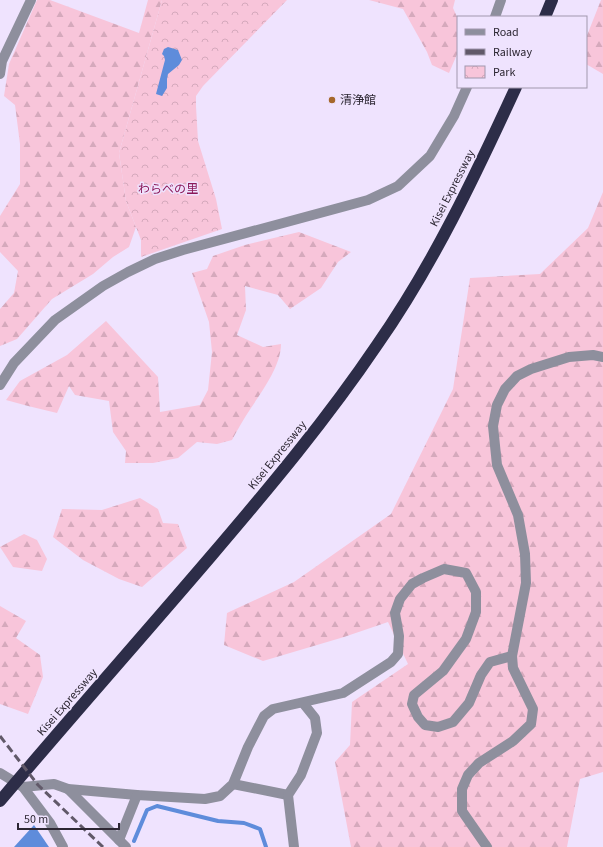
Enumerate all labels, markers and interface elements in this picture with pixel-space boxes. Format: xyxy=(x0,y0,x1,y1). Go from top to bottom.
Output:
legend xyxy=(457,16,587,88)
text: Road xyxy=(493,24,519,41)
text: Railway xyxy=(493,44,532,61)
text: Park xyxy=(493,64,515,81)
place label: 清浄館 xyxy=(340,92,376,109)
marker: 清浄館 xyxy=(327,95,337,105)
street label: Kisei Expressway xyxy=(426,146,479,230)
park label: わらべの里 xyxy=(138,181,198,198)
street label: Kisei Expressway xyxy=(244,417,311,493)
street label: Kisei Expressway xyxy=(33,665,102,740)
scale bar xyxy=(18,805,119,831)
text: 50 m xyxy=(24,811,48,828)

